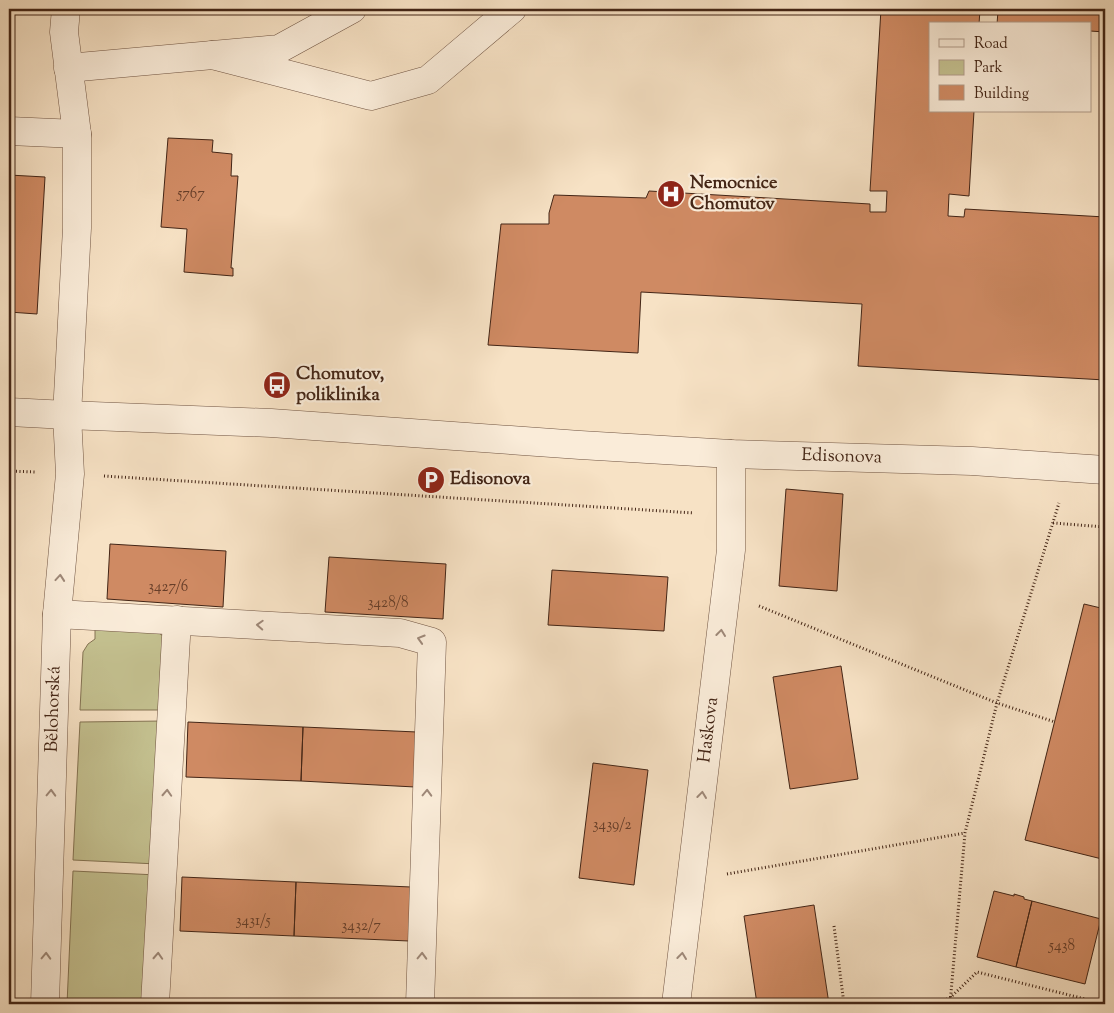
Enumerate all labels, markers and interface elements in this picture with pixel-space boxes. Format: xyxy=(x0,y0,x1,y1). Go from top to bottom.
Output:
legend xyxy=(929,22,1092,112)
text: Road xyxy=(974,34,1008,55)
text: Park xyxy=(974,58,1003,79)
text: Building xyxy=(974,84,1029,105)
place label: Nemocnice Chomutov xyxy=(690,171,778,218)
hospital icon: Nemocnice Chomutov xyxy=(656,179,686,209)
house number: 5767 xyxy=(176,184,205,205)
place label: Chomutov, poliklinika xyxy=(296,362,384,409)
bus stop icon: Chomutov, poliklinika xyxy=(262,370,292,400)
street label: Edisonova xyxy=(801,443,882,471)
parking icon: Edisonova xyxy=(416,465,446,495)
place label: Edisonova xyxy=(450,467,531,493)
one-way arrow xyxy=(54,574,65,582)
house number: 3427/6 xyxy=(148,577,188,598)
house number: 3428/8 xyxy=(368,593,409,614)
one-way arrow xyxy=(255,619,263,630)
one-way arrow xyxy=(715,629,726,637)
one-way arrow xyxy=(417,635,426,645)
street label: Bělohorská xyxy=(40,666,68,753)
street label: Haškova xyxy=(692,696,726,764)
one-way arrow xyxy=(46,789,57,797)
one-way arrow xyxy=(162,789,173,797)
one-way arrow xyxy=(422,789,432,796)
one-way arrow xyxy=(696,790,707,798)
house number: 3439/2 xyxy=(593,815,631,836)
house number: 3431/5 xyxy=(235,911,271,932)
house number: 3432/7 xyxy=(341,916,381,937)
house number: 5438 xyxy=(1048,936,1075,957)
one-way arrow xyxy=(41,951,51,959)
one-way arrow xyxy=(153,951,164,959)
one-way arrow xyxy=(416,951,427,959)
one-way arrow xyxy=(676,952,687,960)

